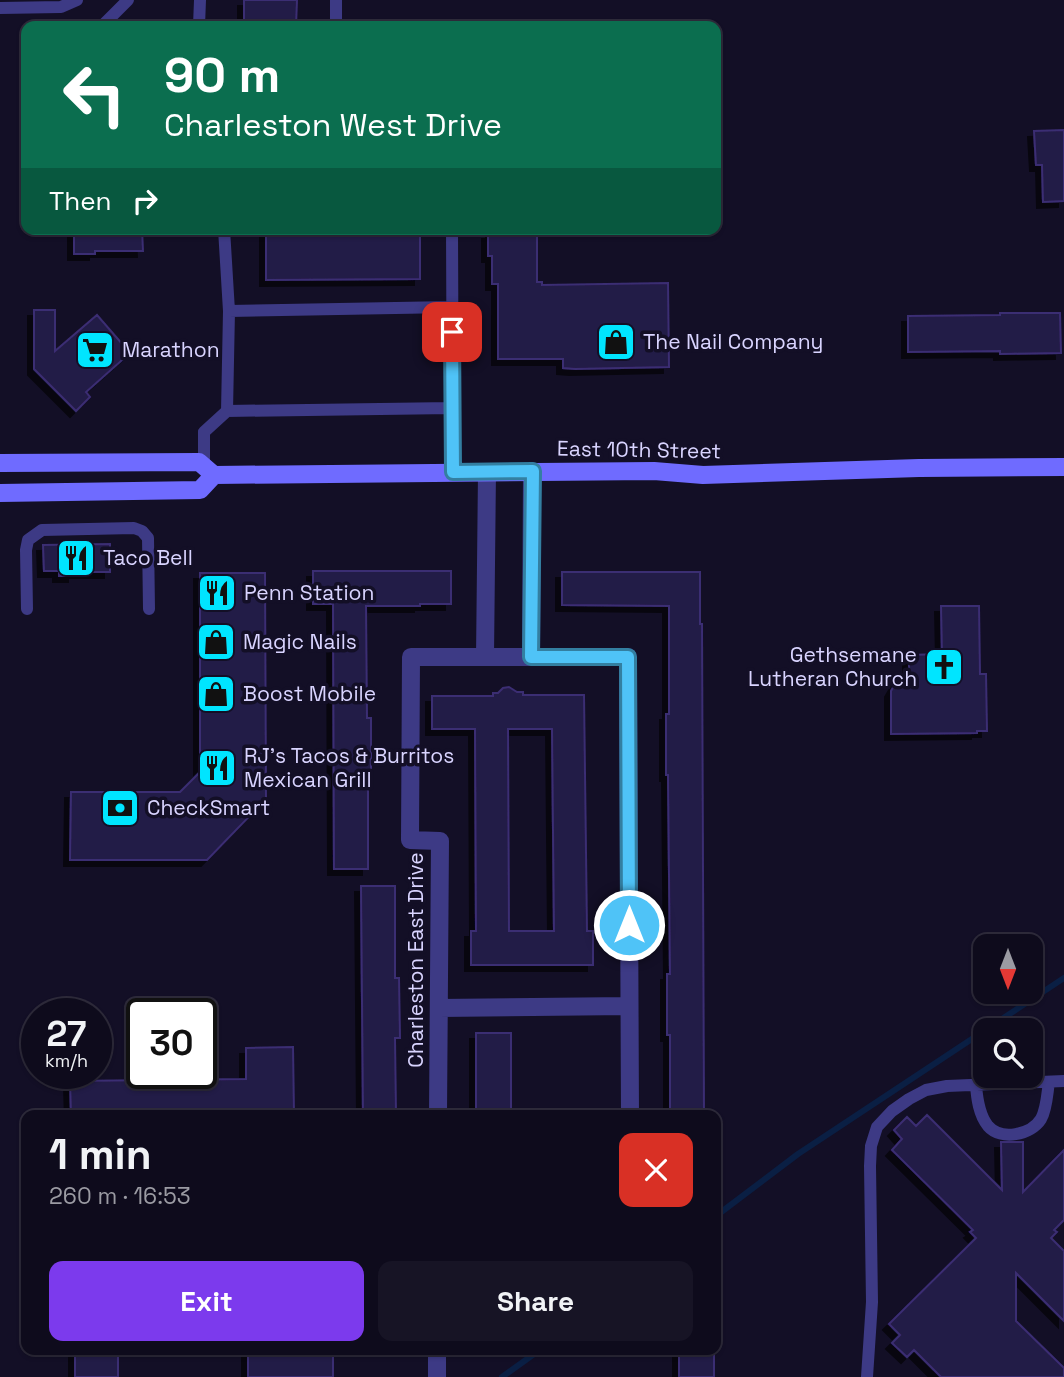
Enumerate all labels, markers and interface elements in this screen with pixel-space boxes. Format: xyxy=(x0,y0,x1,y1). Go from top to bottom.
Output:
text: 90 m xyxy=(164,44,280,106)
icon: left xyxy=(49,49,140,140)
text: Charleston West Drive xyxy=(164,105,502,145)
icon: right xyxy=(126,182,164,220)
text: Then xyxy=(49,184,112,218)
pin xyxy=(422,302,482,362)
icon: arrive xyxy=(433,313,471,351)
shop icon: The Nail Company xyxy=(595,321,637,363)
place label: The Nail Company xyxy=(643,328,823,355)
supermarket icon: Marathon xyxy=(74,329,116,371)
place label: Marathon xyxy=(122,336,220,363)
street label: East 10th Street xyxy=(557,435,721,464)
restaurant icon: Taco Bell xyxy=(55,537,97,579)
place label: Taco Bell xyxy=(103,544,193,571)
restaurant icon: Penn Station xyxy=(196,572,238,614)
place label: Penn Station xyxy=(244,579,374,606)
shop icon: Magic Nails xyxy=(195,621,237,663)
place label: Magic Nails xyxy=(243,628,357,655)
place label: Gethsemane Lutheran Church xyxy=(748,641,917,692)
church icon: Gethsemane Lutheran Church xyxy=(923,646,965,688)
shop icon: Boost Mobile xyxy=(195,673,237,715)
place label: Boost Mobile xyxy=(243,680,376,707)
place label: RJ's Tacos & Burritos Mexican Grill xyxy=(244,742,454,793)
restaurant icon: RJ's Tacos & Burritos Mexican Grill xyxy=(196,747,238,789)
bank icon: CheckSmart xyxy=(99,787,141,829)
place label: CheckSmart xyxy=(147,794,270,821)
street label: Charleston East Drive xyxy=(402,852,429,1068)
position arrow xyxy=(592,888,666,962)
north arrow xyxy=(973,934,1043,1004)
map controls xyxy=(973,934,1043,1088)
speed limit sign: 30 xyxy=(126,998,217,1089)
text: 27 xyxy=(47,1012,86,1056)
button: search xyxy=(973,1018,1043,1088)
text: km/h xyxy=(45,1049,88,1072)
text: 1 min xyxy=(49,1128,152,1181)
button: close xyxy=(619,1133,693,1207)
text: 260 m · 16:53 xyxy=(49,1181,191,1211)
button: Exit xyxy=(49,1261,364,1341)
button: Share xyxy=(378,1261,693,1341)

